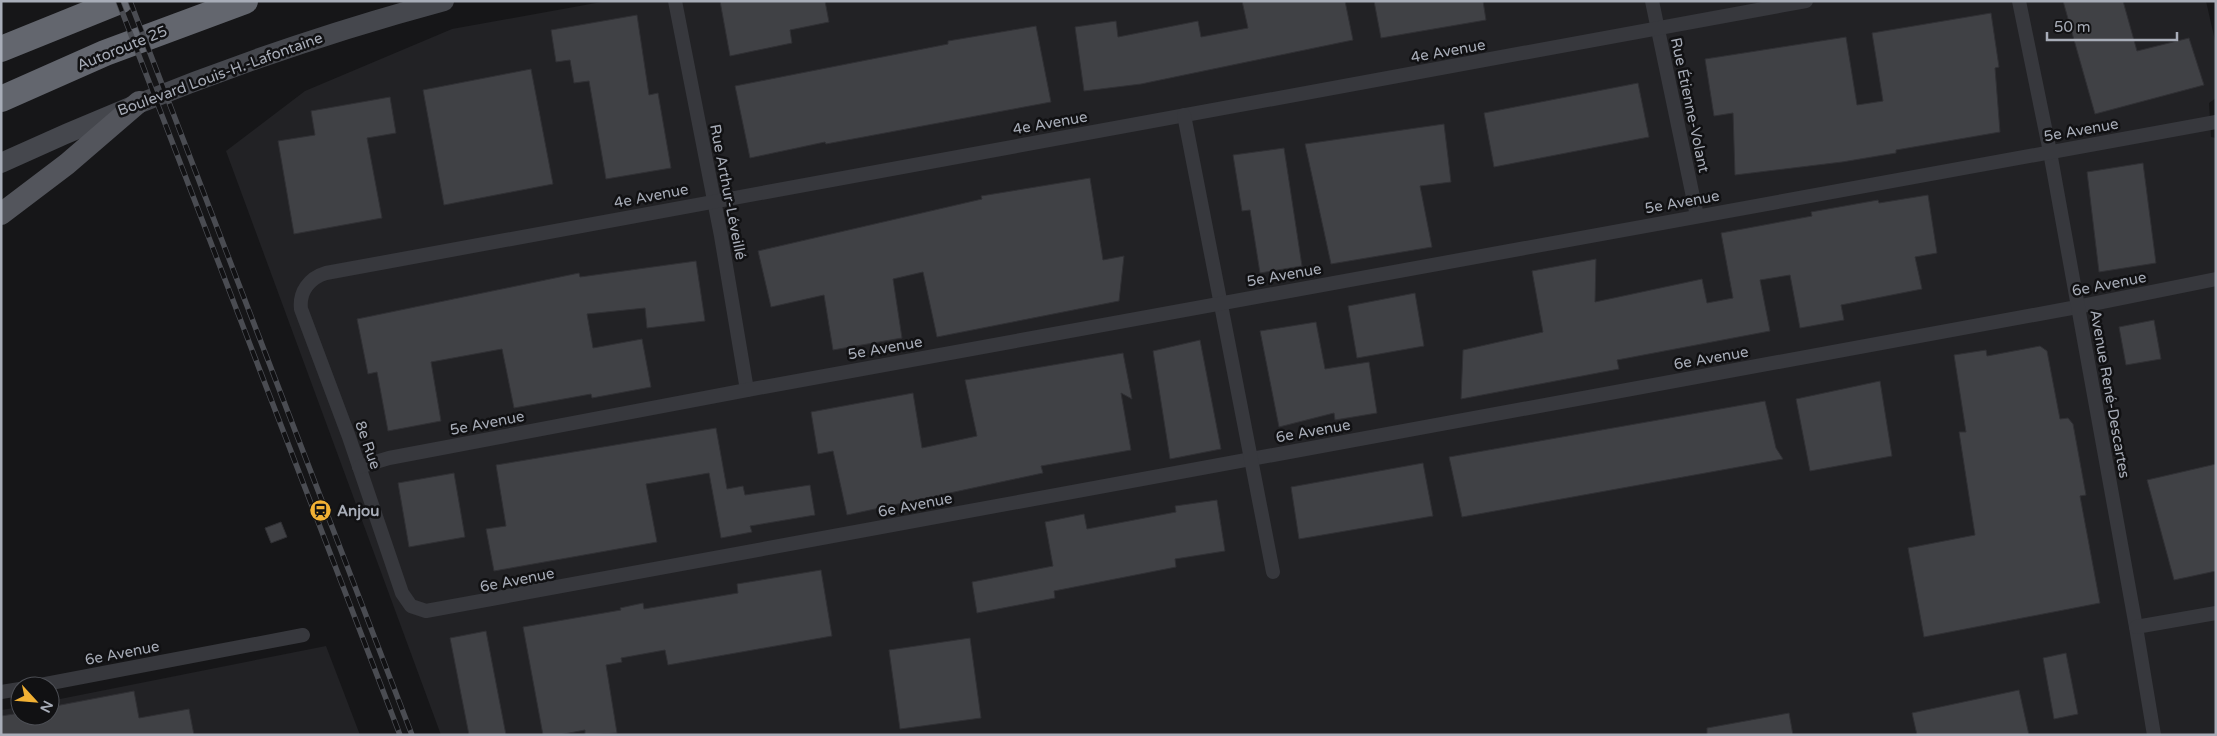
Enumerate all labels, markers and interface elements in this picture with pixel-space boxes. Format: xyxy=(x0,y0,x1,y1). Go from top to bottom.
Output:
scale bar xyxy=(2047,10,2177,42)
text: 50 m xyxy=(2054,18,2091,36)
street label: Autoroute 25 xyxy=(74,22,170,74)
street label: Boulevard Louis-H.-Lafontaine xyxy=(115,28,325,120)
street label: 4e Avenue xyxy=(1409,36,1487,66)
street label: Rue Étienne-Volant xyxy=(1667,36,1713,174)
street label: 4e Avenue xyxy=(1011,108,1089,138)
street label: 5e Avenue xyxy=(2042,115,2120,145)
street label: Rue Arthur-Léveillé xyxy=(706,123,750,261)
street label: 4e Avenue xyxy=(612,180,690,212)
street label: 5e Avenue xyxy=(1643,187,1721,217)
street label: 5e Avenue xyxy=(1245,260,1323,290)
street label: 6e Avenue xyxy=(2070,268,2148,300)
street label: Avenue René-Descartes xyxy=(2086,308,2134,480)
street label: 5e Avenue xyxy=(846,333,924,363)
street label: 6e Avenue xyxy=(1672,343,1750,373)
street label: 5e Avenue xyxy=(448,407,526,439)
street label: 6e Avenue xyxy=(1274,416,1352,446)
street label: 8e Rue xyxy=(351,418,385,472)
street label: 6e Avenue xyxy=(876,489,954,521)
station icon: Anjou xyxy=(309,499,333,523)
place label: Anjou xyxy=(337,502,379,521)
street label: 6e Avenue xyxy=(478,564,556,596)
street label: 6e Avenue xyxy=(83,637,161,669)
north arrow xyxy=(10,676,60,726)
text: N xyxy=(36,698,56,715)

